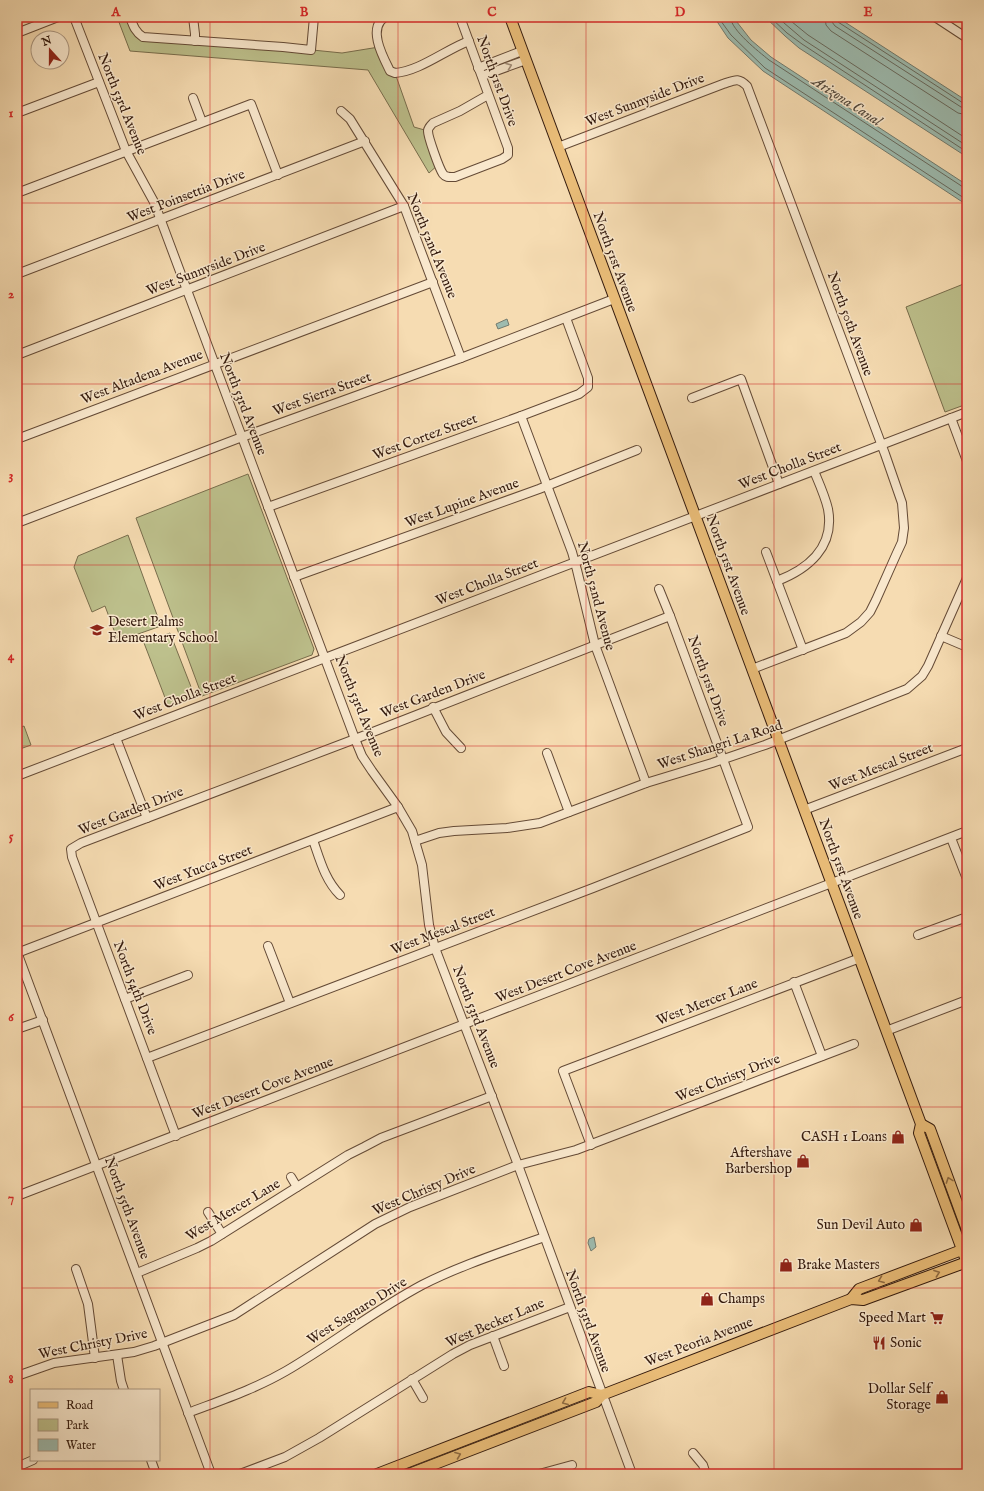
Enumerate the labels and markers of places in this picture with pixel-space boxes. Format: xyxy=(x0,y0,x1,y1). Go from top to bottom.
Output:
place label: Desert Palms Elementary School xyxy=(108,613,218,647)
school or university icon: Desert Palms Elementary School xyxy=(89,622,105,638)
place label: CASH 1 Loans xyxy=(801,1128,887,1146)
shop icon: CASH 1 Loans xyxy=(890,1129,906,1145)
place label: Aftershave Barbershop xyxy=(725,1144,793,1178)
shop icon: Aftershave Barbershop xyxy=(795,1153,811,1169)
place label: Sun Devil Auto xyxy=(816,1216,905,1234)
shop icon: Sun Devil Auto xyxy=(908,1217,924,1233)
place label: Brake Masters xyxy=(797,1256,880,1274)
shop icon: Brake Masters xyxy=(778,1257,794,1273)
place label: Champs xyxy=(718,1290,765,1308)
shop icon: Champs xyxy=(699,1291,715,1307)
place label: Speed Mart xyxy=(859,1309,926,1327)
supermarket icon: Speed Mart xyxy=(929,1310,945,1326)
place label: Sonic xyxy=(890,1334,922,1352)
restaurant icon: Sonic xyxy=(871,1335,887,1351)
place label: Dollar Self Storage xyxy=(868,1380,934,1414)
shop icon: Dollar Self Storage xyxy=(934,1389,950,1405)

